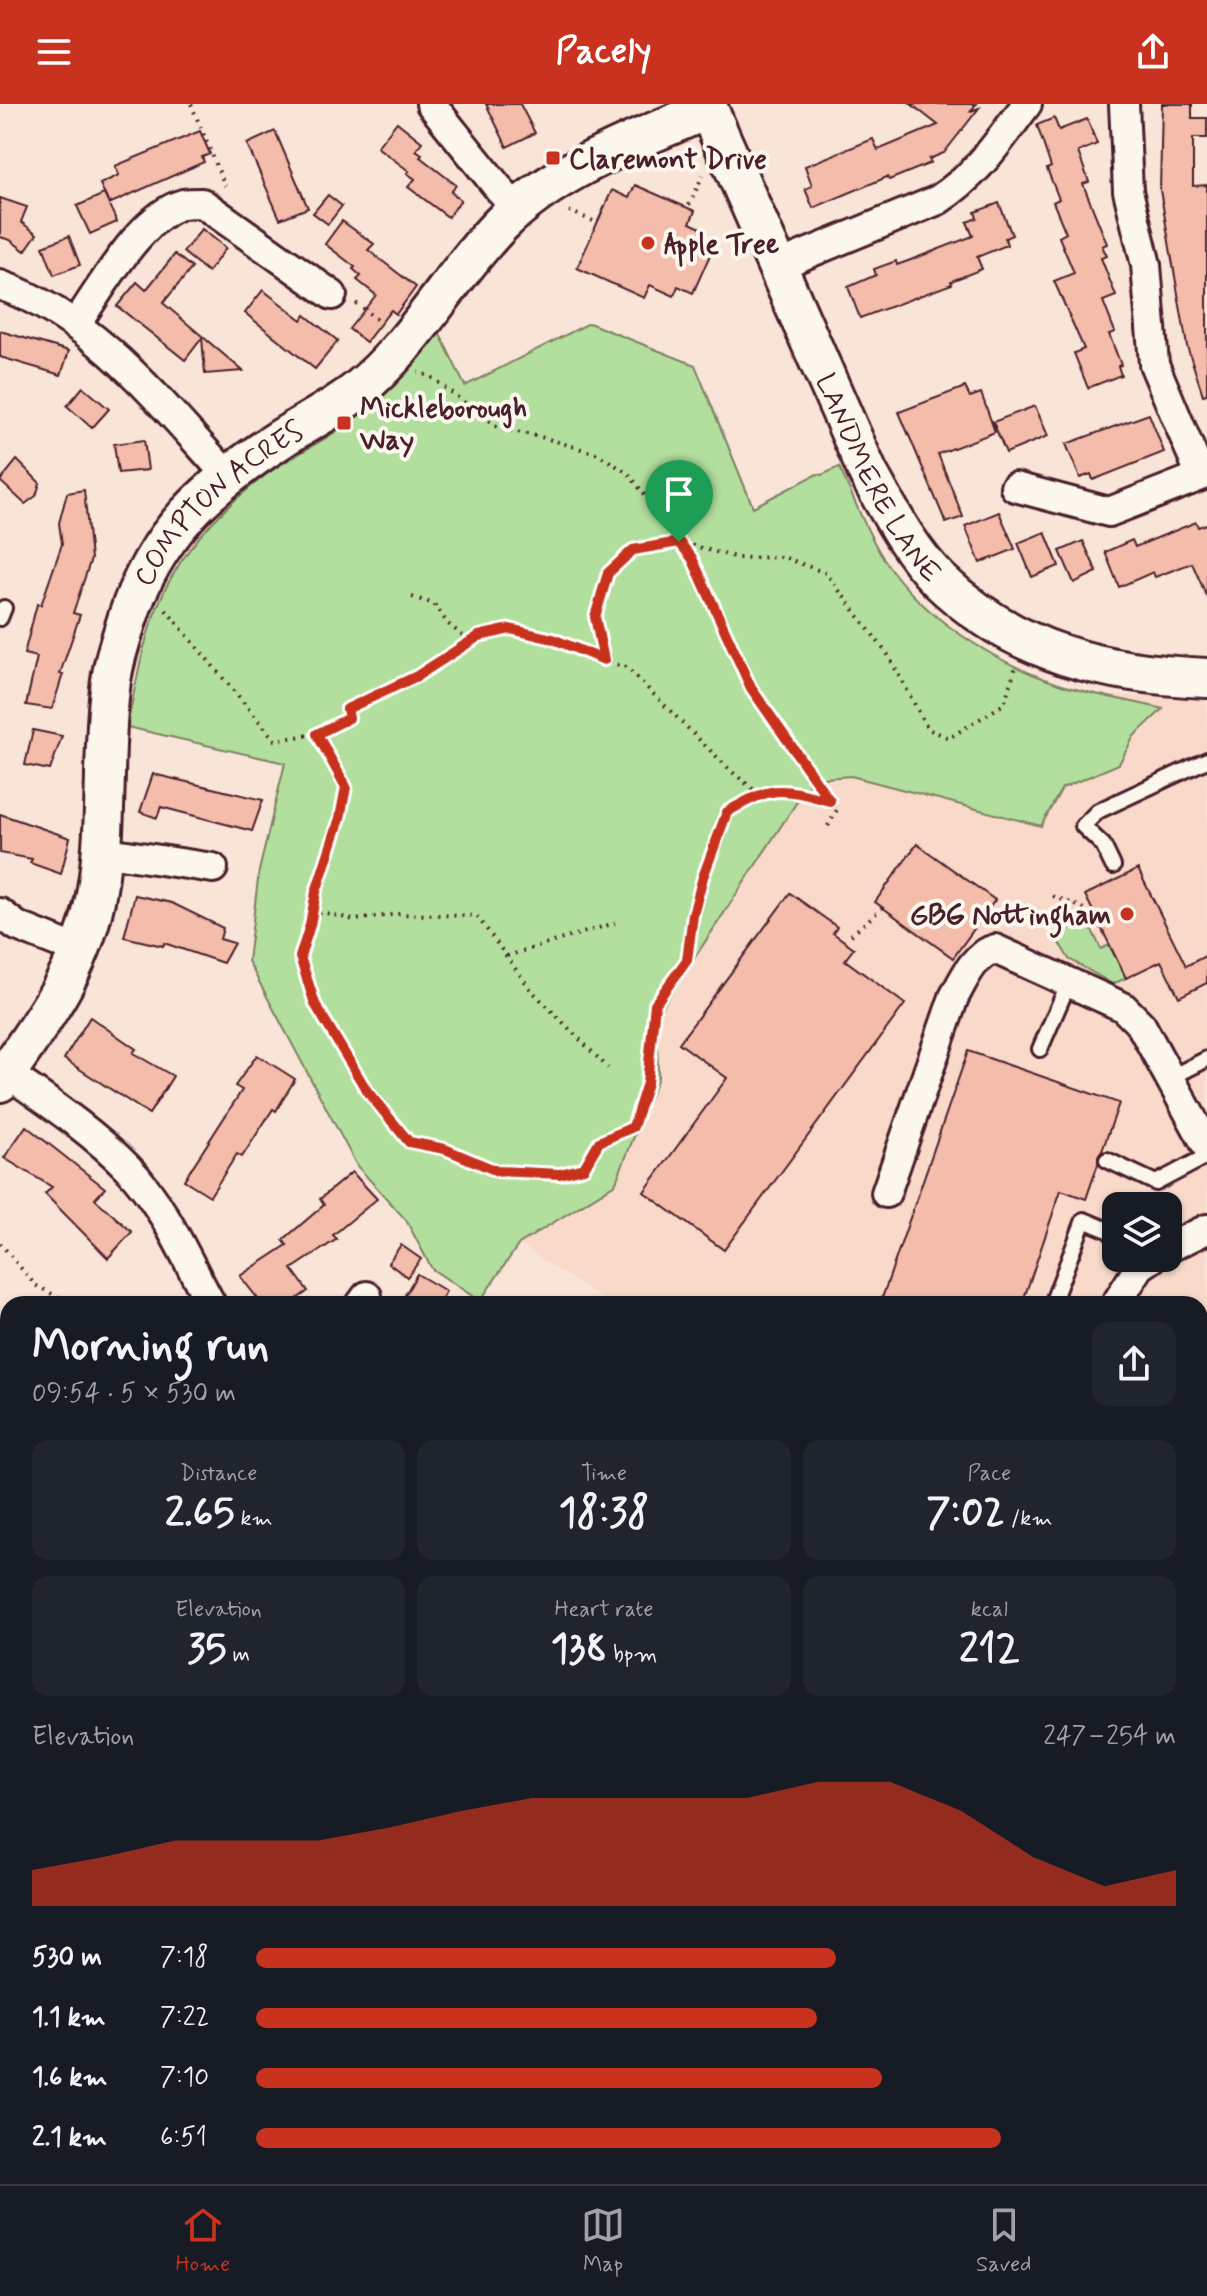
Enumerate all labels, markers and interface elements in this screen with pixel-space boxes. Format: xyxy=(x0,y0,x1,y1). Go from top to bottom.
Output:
text: Pacely xyxy=(556,29,651,76)
icon: menu xyxy=(32,30,76,74)
icon: share xyxy=(1131,30,1175,74)
place label: Claremont Drive xyxy=(569,142,767,179)
marker: Claremont Drive xyxy=(544,149,562,167)
place label: Apple Tree xyxy=(664,227,779,267)
marker: Apple Tree xyxy=(639,234,657,252)
street label: LANDMERE LANE xyxy=(806,368,948,592)
place label: Mickleborough Way xyxy=(360,391,527,460)
street label: COMPTON ACRES xyxy=(127,413,311,593)
marker: Mickleborough Way xyxy=(335,414,353,432)
pin xyxy=(645,460,713,542)
icon: arrive xyxy=(657,472,701,516)
place label: GBG Nottingham xyxy=(910,898,1111,938)
marker: GBG Nottingham xyxy=(1118,905,1136,923)
map controls xyxy=(1102,1192,1182,1272)
button: layers xyxy=(1102,1192,1182,1272)
text: Morning run xyxy=(32,1318,269,1376)
button: share xyxy=(1092,1322,1176,1406)
text: 09:54 · 5 × 530 m xyxy=(32,1377,236,1411)
text: Distance xyxy=(180,1460,257,1488)
text: Time xyxy=(581,1460,627,1488)
text: Pace xyxy=(967,1460,1011,1488)
text: 2.65 xyxy=(165,1488,235,1540)
text: 18:38 xyxy=(559,1488,649,1540)
text: 7:02 xyxy=(926,1488,1005,1540)
text: km xyxy=(235,1505,273,1533)
text: /km xyxy=(1005,1505,1052,1533)
text: Elevation xyxy=(175,1596,262,1624)
text: Heart rate xyxy=(555,1596,653,1624)
text: kcal xyxy=(971,1596,1008,1624)
text: 35 xyxy=(187,1624,227,1676)
text: 138 xyxy=(551,1624,607,1676)
text: 212 xyxy=(959,1624,1020,1676)
text: m xyxy=(227,1641,250,1669)
text: bpm xyxy=(607,1641,657,1669)
text: Elevation xyxy=(32,1720,134,1754)
text: 247–254 m xyxy=(1043,1720,1176,1754)
text: 530 m xyxy=(32,1941,102,1975)
text: 7:18 xyxy=(160,1941,209,1975)
text: 1.1 km xyxy=(32,2001,106,2035)
text: 7:22 xyxy=(160,2001,209,2035)
text: 1.6 km xyxy=(32,2061,107,2095)
text: 7:10 xyxy=(160,2061,209,2095)
text: 2.1 km xyxy=(32,2121,107,2155)
text: 6:51 xyxy=(160,2121,207,2155)
tab: Home xyxy=(175,2203,230,2279)
tab: Map xyxy=(581,2203,625,2279)
tab: Saved xyxy=(976,2203,1032,2279)

